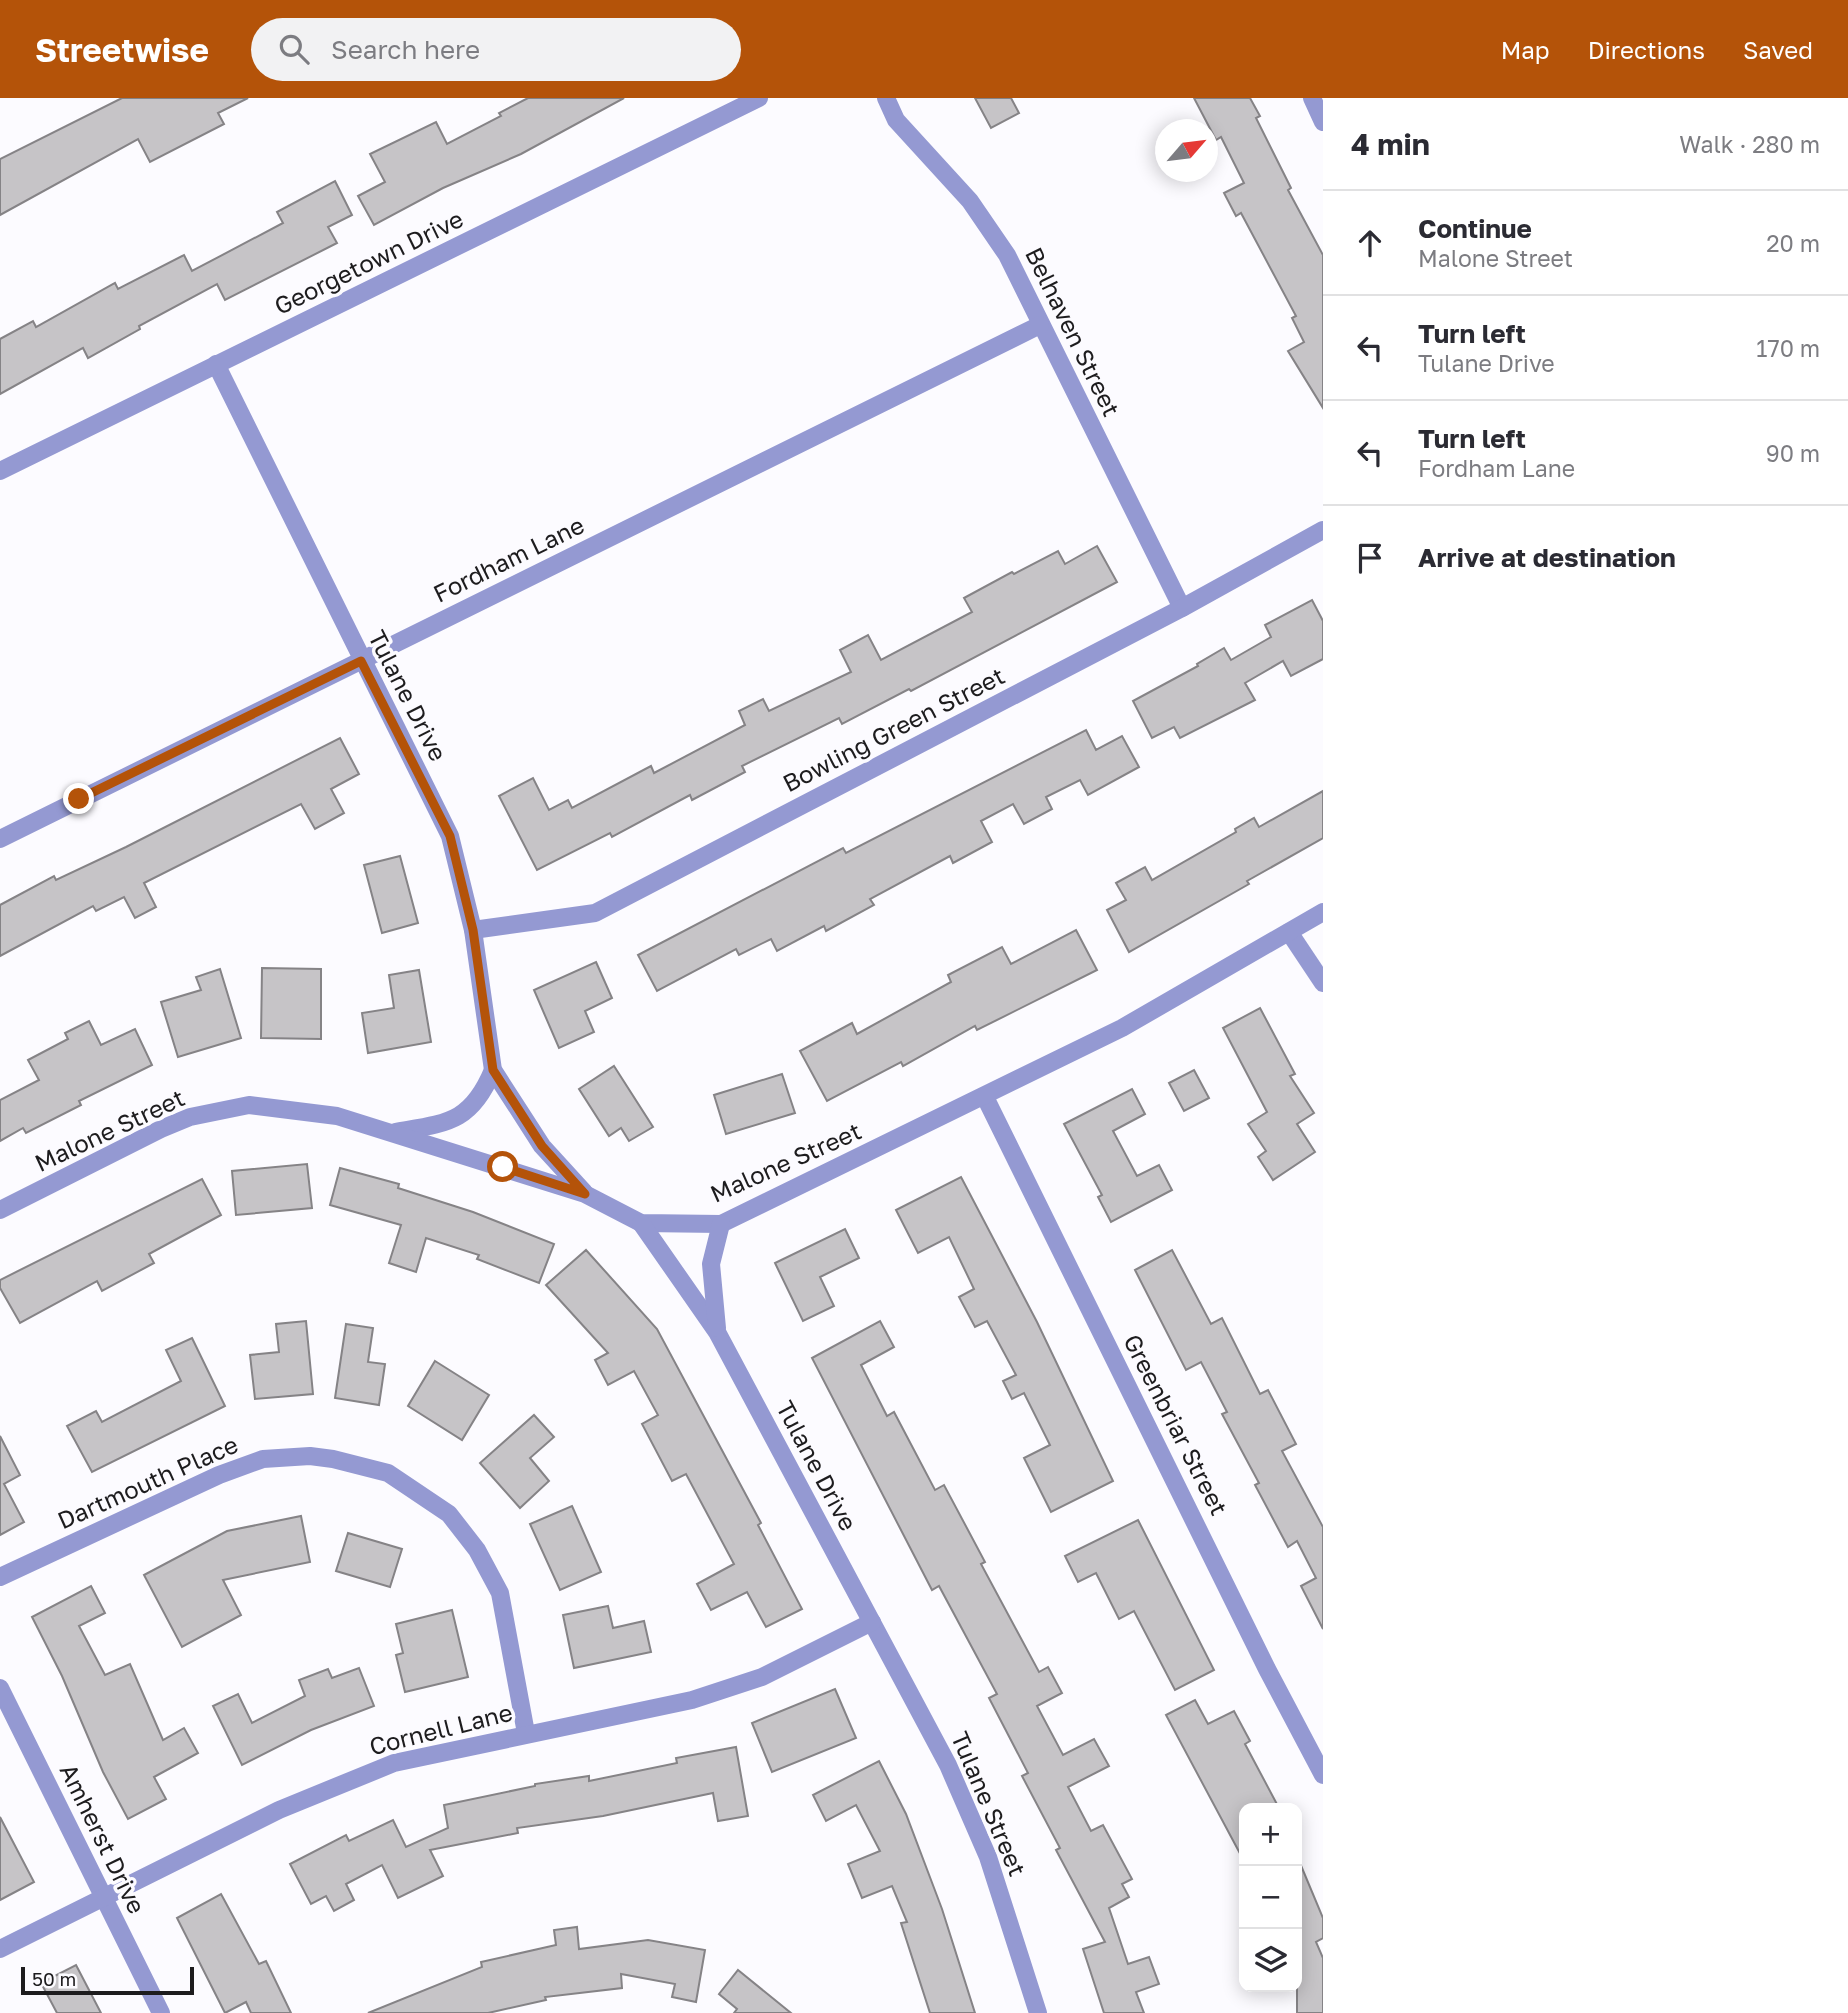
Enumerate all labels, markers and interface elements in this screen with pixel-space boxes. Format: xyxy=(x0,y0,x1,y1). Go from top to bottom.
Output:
search box xyxy=(251,18,741,81)
text: Streetwise xyxy=(35,30,209,69)
icon: search xyxy=(275,30,313,68)
text: Search here xyxy=(331,34,480,65)
text: Map xyxy=(1501,35,1550,64)
text: Directions xyxy=(1588,35,1705,64)
text: Saved xyxy=(1743,35,1813,64)
north arrow xyxy=(1155,119,1218,182)
text: 4 min xyxy=(1351,126,1430,162)
text: Walk · 280 m xyxy=(1679,130,1820,158)
street label: Georgetown Drive xyxy=(269,203,467,320)
text: Continue xyxy=(1418,213,1532,244)
icon: ahead xyxy=(1351,224,1389,262)
text: 20 m xyxy=(1766,229,1820,257)
street label: Belhaven Street xyxy=(1020,242,1127,420)
text: Malone Street xyxy=(1418,244,1573,272)
text: Turn left xyxy=(1418,318,1526,349)
icon: left xyxy=(1351,329,1389,367)
text: 170 m xyxy=(1756,334,1820,362)
text: Tulane Drive xyxy=(1418,349,1555,377)
text: Turn left xyxy=(1418,423,1526,454)
icon: left xyxy=(1351,434,1389,472)
text: 90 m xyxy=(1766,439,1820,467)
text: Fordham Lane xyxy=(1418,454,1575,482)
street label: Fordham Lane xyxy=(428,510,588,608)
icon: arrive xyxy=(1351,539,1389,577)
text: Arrive at destination xyxy=(1418,542,1676,573)
street label: Tulane Drive xyxy=(363,625,454,765)
street label: Bowling Green Street xyxy=(778,660,1009,797)
route end xyxy=(63,783,94,814)
street label: Malone Street xyxy=(30,1082,189,1177)
street label: Malone Street xyxy=(706,1115,865,1208)
route start xyxy=(487,1151,518,1182)
street label: Greenbriar Street xyxy=(1118,1329,1234,1520)
street label: Tulane Drive xyxy=(771,1396,864,1535)
street label: Dartmouth Place xyxy=(53,1429,242,1534)
street label: Cornell Lane xyxy=(366,1697,515,1760)
street label: Tulane Street xyxy=(946,1727,1033,1880)
street label: Amherst Drive xyxy=(55,1759,152,1918)
map controls xyxy=(1239,1803,1302,1992)
button: + xyxy=(1239,1803,1302,1866)
button: − xyxy=(1239,1866,1302,1929)
button: layers xyxy=(1239,1929,1302,1992)
scale bar xyxy=(21,1964,194,1996)
text: 50 m xyxy=(32,1967,76,1990)

